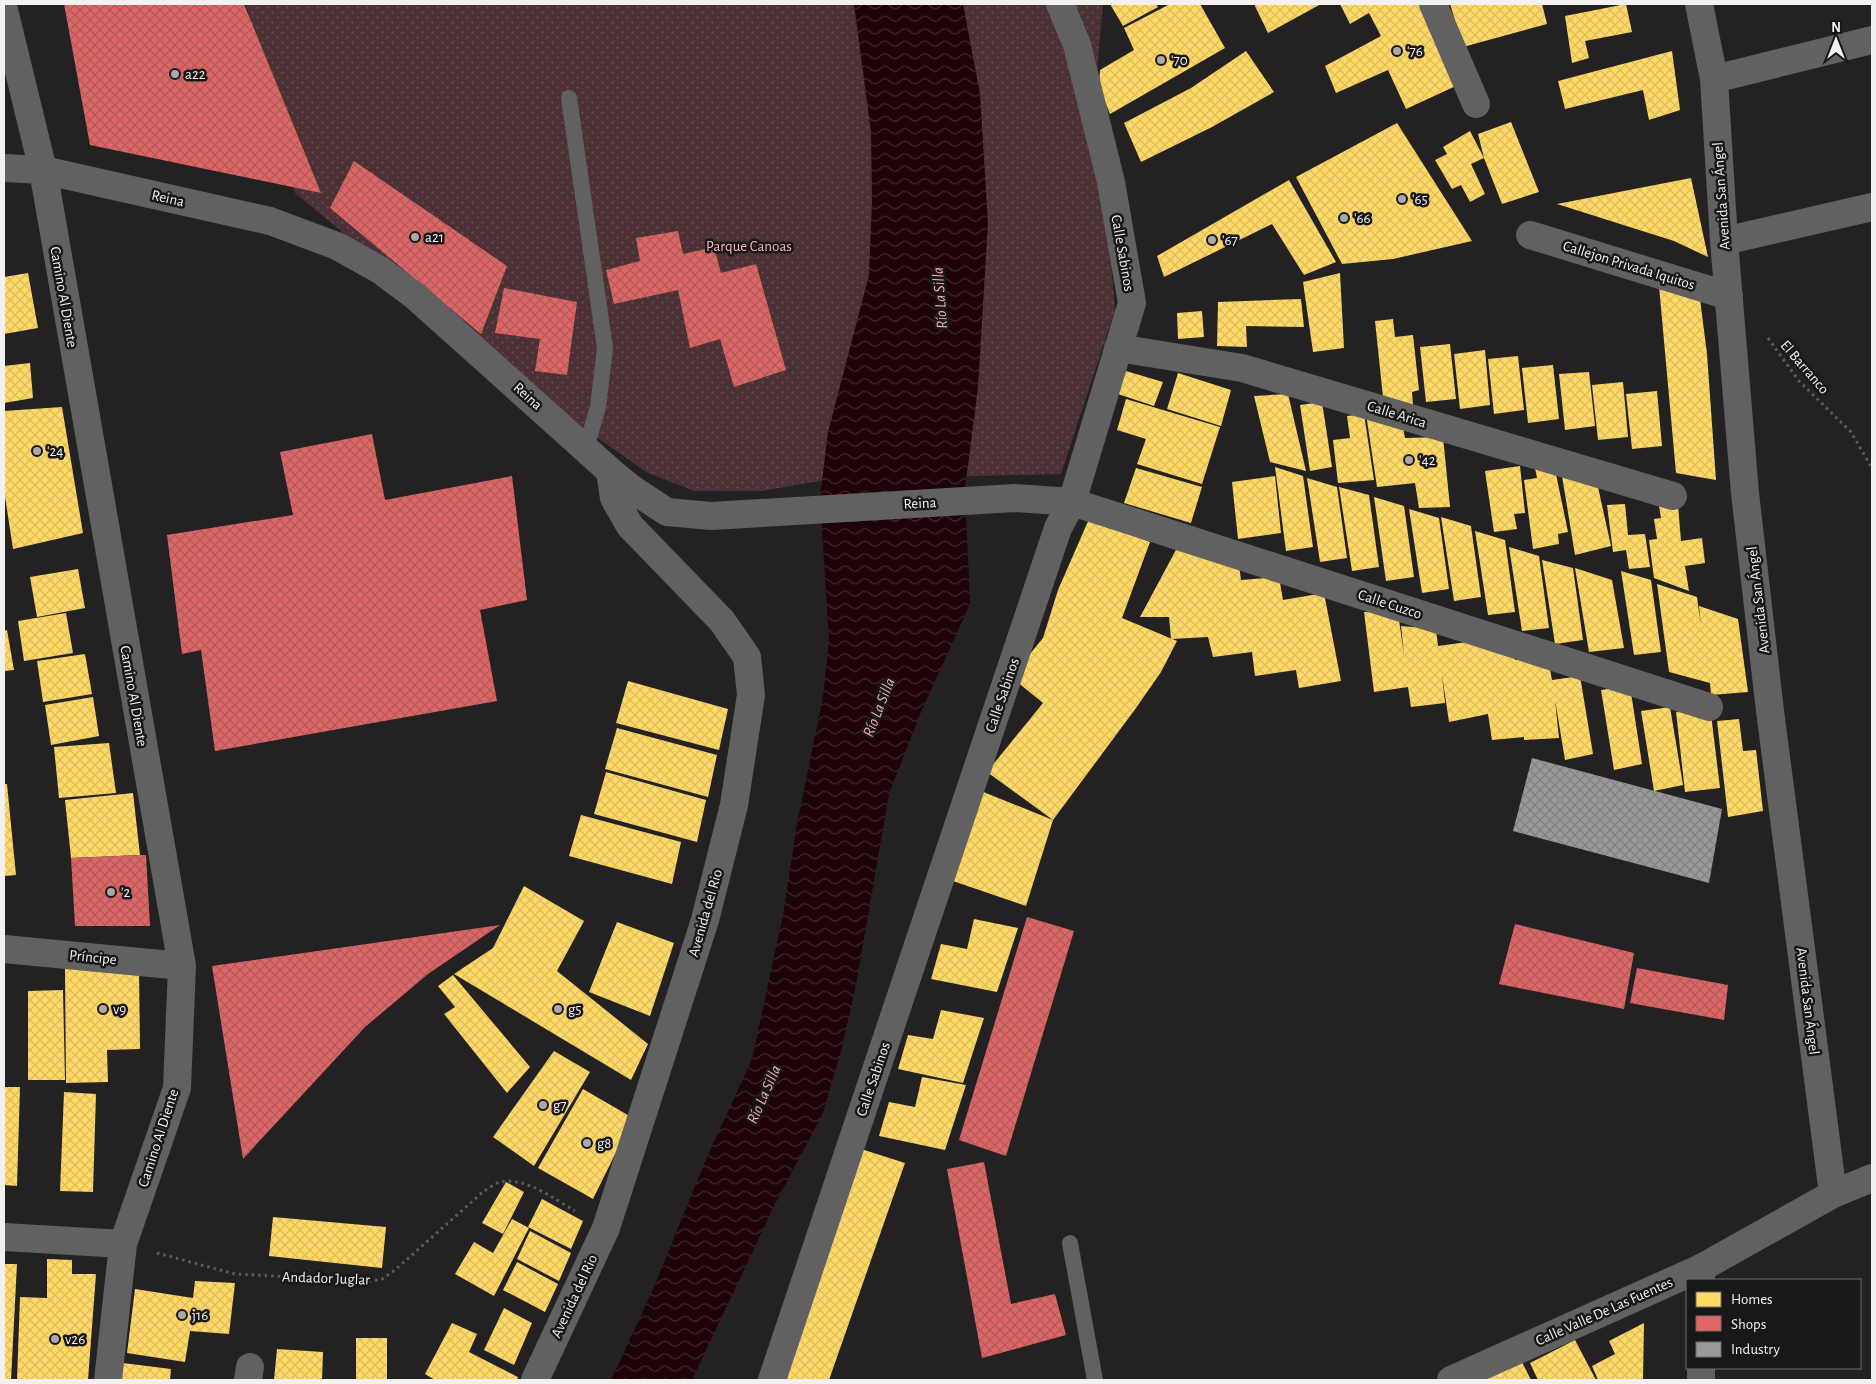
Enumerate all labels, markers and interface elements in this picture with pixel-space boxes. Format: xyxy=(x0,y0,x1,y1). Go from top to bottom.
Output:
north arrow xyxy=(1811,15,1861,65)
text: N xyxy=(1831,21,1841,35)
place label: '76 xyxy=(1407,44,1423,59)
marker: '76 xyxy=(1391,45,1403,57)
place label: '70 xyxy=(1171,53,1188,68)
marker: '70 xyxy=(1155,54,1167,66)
place label: a22 xyxy=(185,67,206,82)
marker: a22 xyxy=(169,68,181,80)
street label: Avenida San Ángel xyxy=(1708,142,1733,250)
street label: Reina xyxy=(150,187,186,210)
place label: '65 xyxy=(1412,192,1428,207)
marker: '65 xyxy=(1396,193,1408,205)
place label: '66 xyxy=(1354,211,1371,226)
marker: '66 xyxy=(1338,212,1350,224)
street label: Calle Sabinos xyxy=(1108,214,1137,292)
place label: a21 xyxy=(425,230,444,245)
marker: a21 xyxy=(409,231,421,243)
place label: '67 xyxy=(1222,233,1238,248)
marker: '67 xyxy=(1206,234,1218,246)
street label: Callejon Privada Iquitos xyxy=(1561,238,1696,293)
park label: Parque Canoas xyxy=(706,239,792,254)
street label: Camino Al Diente xyxy=(47,246,80,349)
water label: Río La Silla xyxy=(930,266,950,329)
street label: El Barranco xyxy=(1777,338,1832,397)
street label: Reina xyxy=(510,380,545,413)
street label: Calle Arica xyxy=(1365,398,1428,431)
place label: '24 xyxy=(47,444,64,459)
marker: '24 xyxy=(31,445,43,457)
place label: '42 xyxy=(1419,453,1436,468)
marker: '42 xyxy=(1403,454,1415,466)
street label: Reina xyxy=(903,495,937,512)
street label: Avenida San Ángel xyxy=(1742,545,1773,655)
street label: Calle Cuzco xyxy=(1356,587,1424,622)
street label: Camino Al Diente xyxy=(117,645,150,748)
street label: Calle Sabinos xyxy=(983,656,1022,734)
water label: Río La Silla xyxy=(860,676,898,739)
street label: Avenida del Rio xyxy=(686,868,725,959)
place label: '2 xyxy=(121,885,130,900)
marker: '2 xyxy=(105,886,117,898)
street label: Avenida San Ángel xyxy=(1793,946,1824,1056)
street label: Príncipe xyxy=(68,948,118,967)
place label: v9 xyxy=(113,1002,126,1017)
place label: g5 xyxy=(568,1002,582,1017)
marker: v9 xyxy=(97,1003,109,1015)
marker: g5 xyxy=(552,1003,564,1015)
street label: Calle Sabinos xyxy=(854,1040,893,1118)
water label: Río La Silla xyxy=(744,1063,784,1126)
street label: Camino Al Diente xyxy=(136,1087,181,1189)
place label: g7 xyxy=(553,1098,567,1113)
marker: g7 xyxy=(537,1099,549,1111)
place label: g8 xyxy=(597,1136,611,1151)
marker: g8 xyxy=(581,1137,593,1149)
street label: Avenida del Rio xyxy=(549,1252,600,1340)
street label: Andador Juglar xyxy=(282,1269,370,1288)
street label: Calle Valle De Las Fuentes xyxy=(1533,1274,1675,1348)
legend xyxy=(1686,1279,1861,1369)
text: Homes xyxy=(1731,1292,1773,1307)
place label: j16 xyxy=(192,1308,208,1323)
marker: j16 xyxy=(176,1309,188,1321)
text: Shops xyxy=(1731,1317,1766,1332)
place label: v26 xyxy=(65,1332,85,1347)
marker: v26 xyxy=(49,1333,61,1345)
text: Industry xyxy=(1731,1342,1780,1357)

